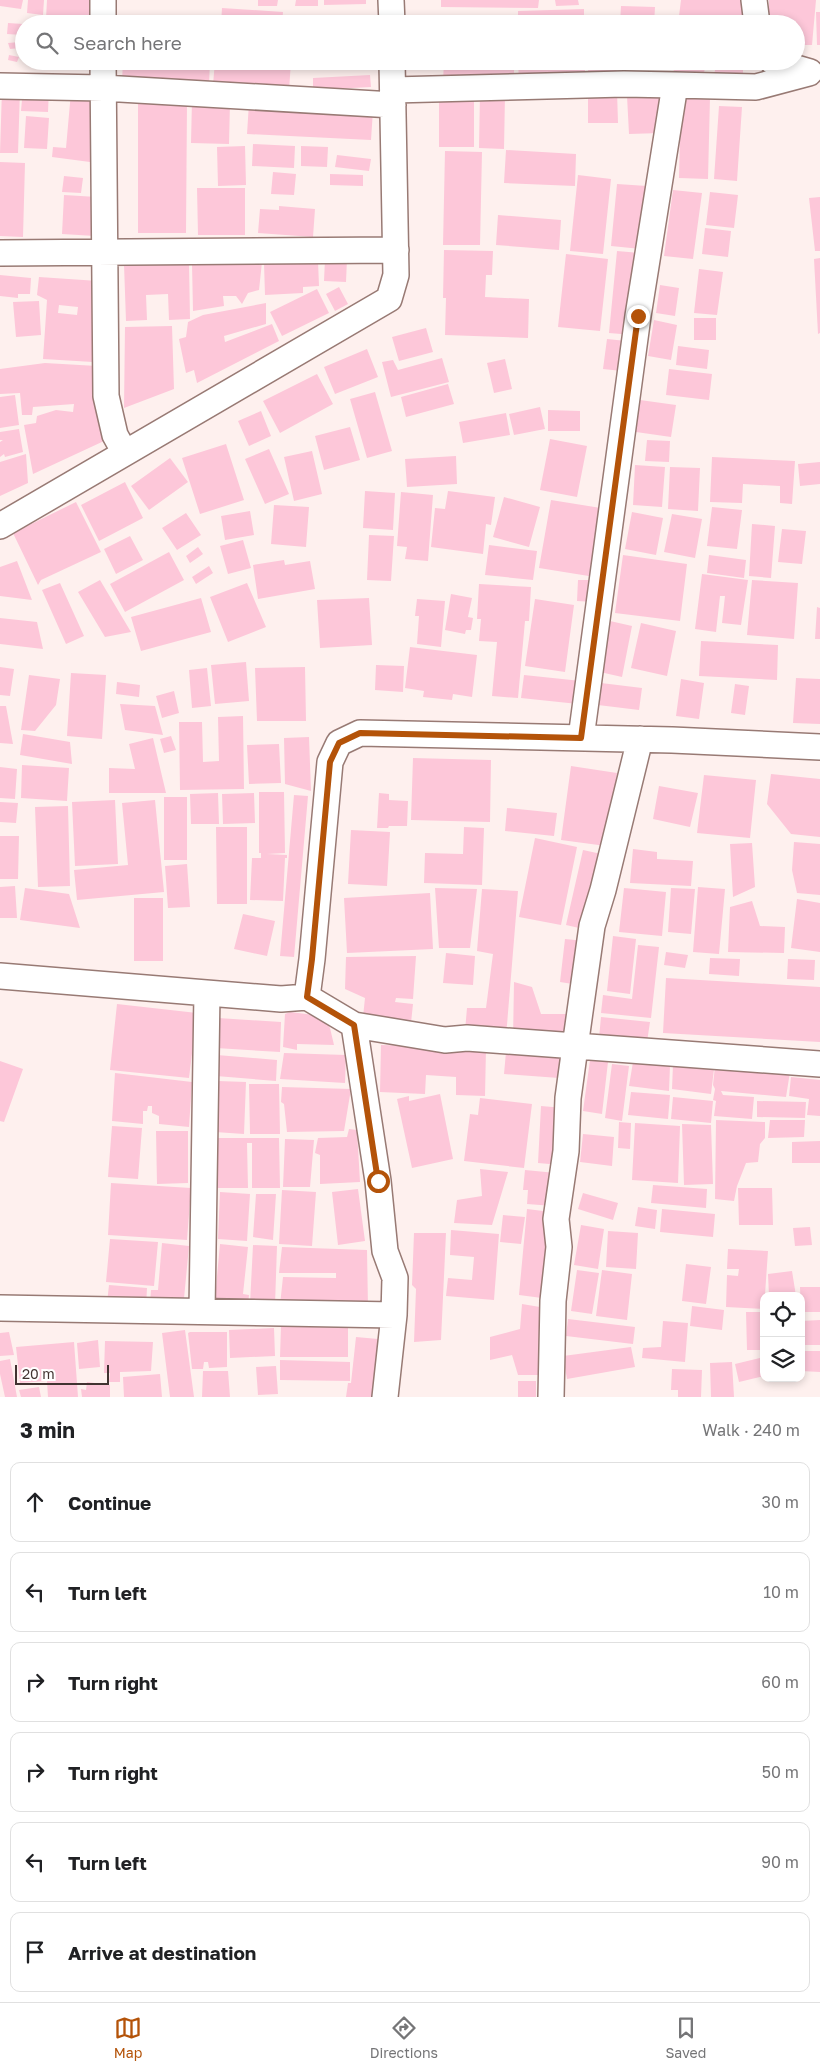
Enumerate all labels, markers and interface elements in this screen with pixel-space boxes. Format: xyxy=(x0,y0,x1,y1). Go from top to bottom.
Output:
search box xyxy=(15,15,805,70)
icon: search xyxy=(33,29,61,57)
text: Search here xyxy=(73,31,182,54)
route end xyxy=(627,305,650,328)
route start xyxy=(367,1170,390,1193)
map controls xyxy=(760,1292,805,1382)
button: locate xyxy=(760,1292,805,1337)
button: layers xyxy=(760,1337,805,1382)
scale bar xyxy=(15,1362,109,1385)
text: 20 m xyxy=(22,1365,55,1382)
text: 3 min xyxy=(20,1417,75,1443)
text: Walk · 240 m xyxy=(702,1420,800,1440)
icon: ahead xyxy=(21,1488,49,1516)
text: Continue xyxy=(68,1491,151,1514)
text: 30 m xyxy=(762,1492,799,1512)
icon: left xyxy=(21,1578,49,1606)
text: Turn left xyxy=(68,1581,147,1604)
text: 10 m xyxy=(763,1582,799,1602)
icon: right xyxy=(21,1668,49,1696)
text: Turn right xyxy=(68,1671,158,1694)
text: 60 m xyxy=(761,1672,799,1692)
icon: right xyxy=(21,1758,49,1786)
text: Turn right xyxy=(68,1761,158,1784)
text: 50 m xyxy=(762,1762,799,1782)
icon: left xyxy=(21,1848,49,1876)
text: Turn left xyxy=(68,1851,147,1874)
text: 90 m xyxy=(761,1852,799,1872)
icon: arrive xyxy=(21,1938,49,1966)
text: Arrive at destination xyxy=(68,1941,256,1964)
tab: Map xyxy=(114,2014,142,2061)
tab: Directions xyxy=(370,2014,438,2061)
tab: Saved xyxy=(665,2014,706,2061)

